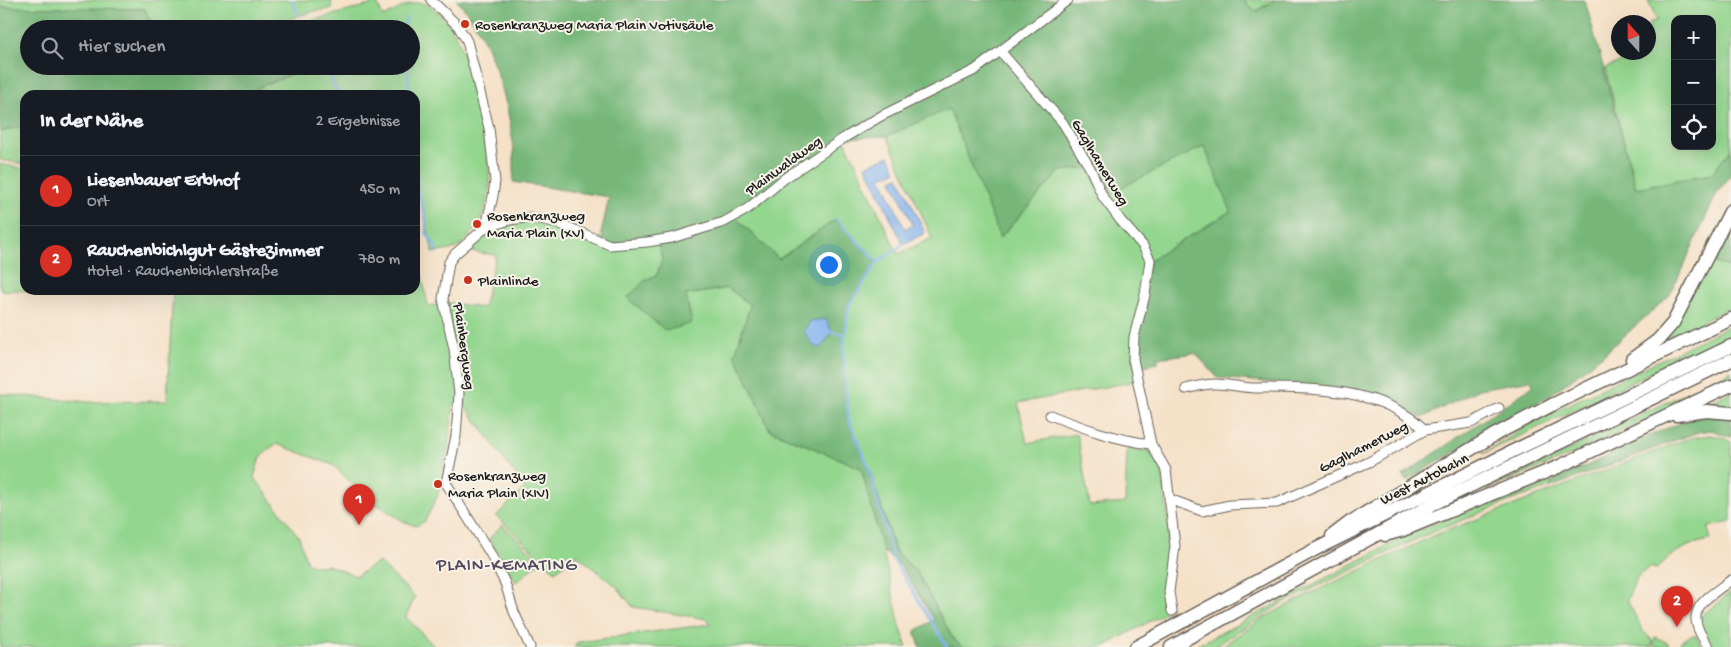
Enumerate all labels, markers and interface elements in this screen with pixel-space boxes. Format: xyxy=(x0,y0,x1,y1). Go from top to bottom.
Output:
north arrow xyxy=(1611,15,1656,60)
map controls xyxy=(1671,15,1716,150)
button: + xyxy=(1671,15,1716,60)
place label: Rosenkranzweg Maria Plain Votivsäule xyxy=(475,17,714,35)
marker: Rosenkranzweg Maria Plain Votivsäule xyxy=(459,18,471,30)
search box xyxy=(20,20,420,75)
icon: search xyxy=(38,34,66,62)
text: Hier suchen xyxy=(78,36,165,59)
button: − xyxy=(1671,60,1716,105)
button: locate xyxy=(1671,105,1716,150)
text: In der Nähe xyxy=(40,110,143,135)
text: 2 Ergebnisse xyxy=(316,113,400,132)
street label: Gaglhamerweg xyxy=(1066,117,1132,210)
street label: Plainwaldweg xyxy=(742,133,826,201)
text: Liesenbauer Erbhof xyxy=(87,170,239,193)
text: 1 xyxy=(53,181,59,200)
text: 450 m xyxy=(360,181,400,200)
text: Ort xyxy=(87,193,109,212)
place label: Rosenkranzweg Maria Plain (XV) xyxy=(487,208,585,243)
marker: Rosenkranzweg Maria Plain (XV) xyxy=(471,218,483,230)
text: Rauchenbichlgut Gästezimmer xyxy=(87,240,322,263)
text: 2 xyxy=(52,251,60,270)
text: 780 m xyxy=(359,251,400,270)
your location xyxy=(816,252,842,278)
text: Hotel · Rauchenbichlerstraße xyxy=(87,263,278,282)
place label: Plainlinde xyxy=(477,273,539,291)
marker: Plainlinde xyxy=(462,274,474,286)
street label: Plainbergweg xyxy=(448,301,478,391)
street label: Gaglhamerweg xyxy=(1316,418,1411,478)
street label: West Autobahn xyxy=(1378,450,1472,510)
place label: Rosenkranzweg Maria Plain (XIV) xyxy=(448,468,549,503)
marker: Rosenkranzweg Maria Plain (XIV) xyxy=(432,478,444,490)
pin: 1 xyxy=(343,484,375,525)
district label: PLAIN-KEMATING xyxy=(435,556,578,577)
pin: 2 xyxy=(1661,586,1693,627)

